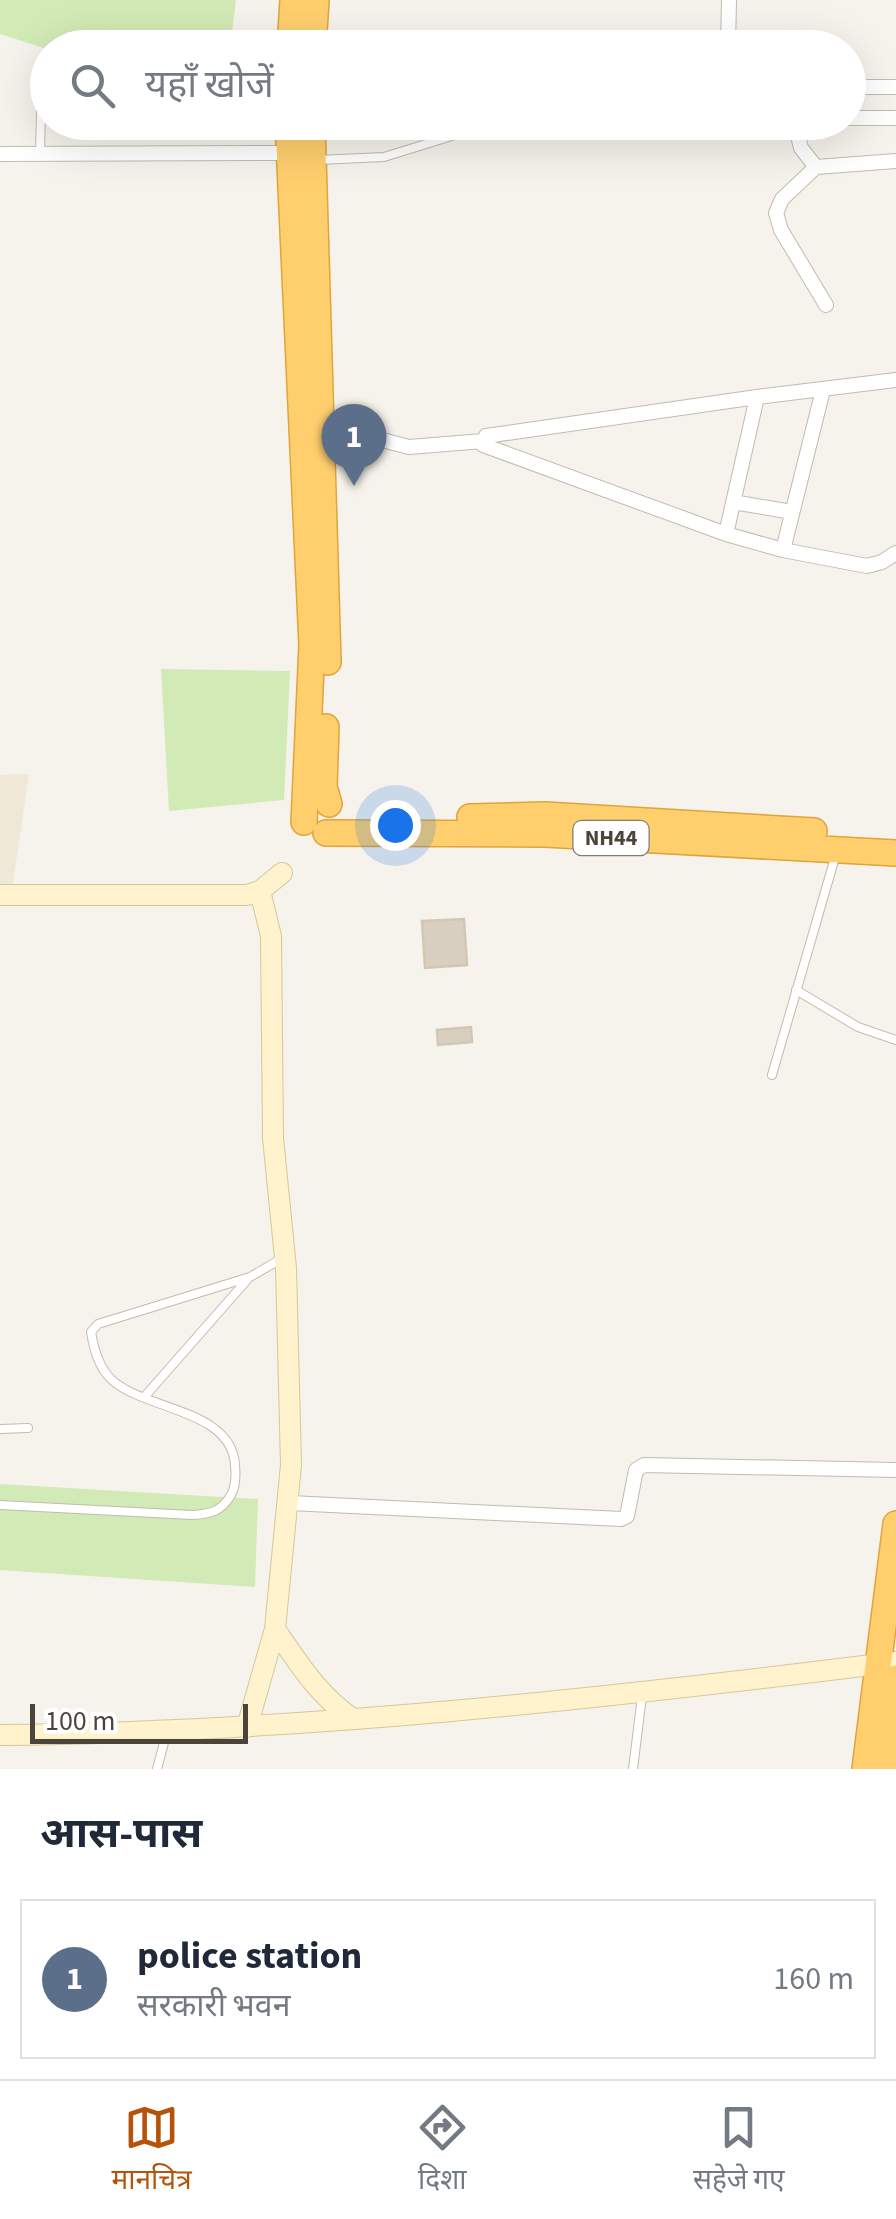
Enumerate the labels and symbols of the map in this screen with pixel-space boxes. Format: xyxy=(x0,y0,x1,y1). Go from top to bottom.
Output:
pin: 1 xyxy=(322,404,386,486)
your location xyxy=(370,800,421,851)
road number: NH44 xyxy=(574,821,648,855)
scale bar xyxy=(30,1699,248,1744)

